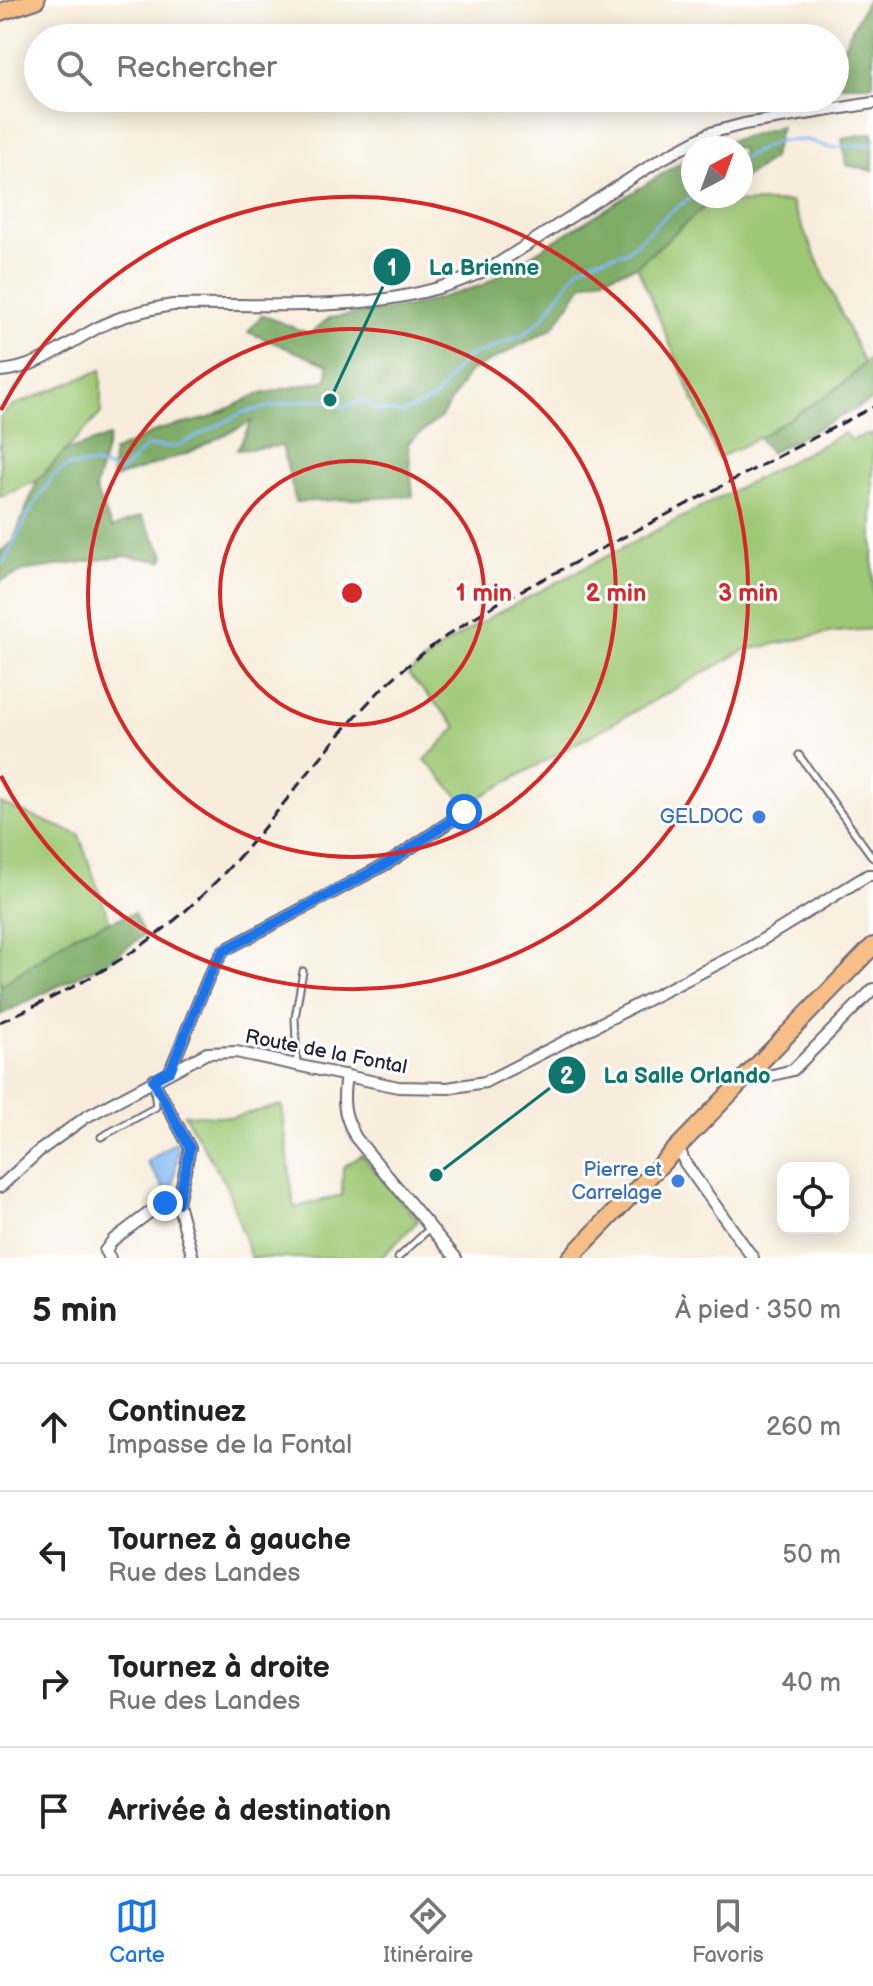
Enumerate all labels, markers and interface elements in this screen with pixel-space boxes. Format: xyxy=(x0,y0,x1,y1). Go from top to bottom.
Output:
search box xyxy=(24,24,849,112)
icon: search xyxy=(52,46,96,90)
text: Rechercher xyxy=(116,50,277,86)
north arrow xyxy=(681,136,753,208)
callout: La Brienne xyxy=(372,244,555,290)
text: 1 xyxy=(387,254,397,283)
text: La Brienne xyxy=(429,255,539,282)
centre of rings xyxy=(338,579,366,607)
text: 1 min xyxy=(456,579,512,608)
text: 2 min xyxy=(586,579,646,608)
text: 3 min xyxy=(718,579,778,608)
route start xyxy=(446,794,482,830)
place label: GELDOC xyxy=(660,805,743,829)
marker: GELDOC xyxy=(750,808,768,826)
street label: Route de la Fontal xyxy=(243,1025,409,1079)
callout: La Salle Orlando xyxy=(547,1052,786,1098)
text: 2 xyxy=(560,1062,575,1091)
text: La Salle Orlando xyxy=(603,1063,771,1090)
place label: Pierre et Carrelage xyxy=(571,1158,662,1205)
map controls xyxy=(777,1162,849,1234)
button: locate xyxy=(777,1162,849,1234)
marker: Pierre et Carrelage xyxy=(669,1172,687,1190)
route end xyxy=(147,1185,183,1221)
text: 5 min xyxy=(32,1290,117,1331)
text: À pied · 350 m xyxy=(675,1295,841,1326)
text: Continuez xyxy=(108,1394,246,1430)
icon: ahead xyxy=(32,1405,76,1449)
text: 260 m xyxy=(766,1412,841,1443)
text: Impasse de la Fontal xyxy=(108,1430,352,1461)
text: Tournez à gauche xyxy=(108,1522,351,1558)
icon: left xyxy=(32,1533,76,1577)
text: 50 m xyxy=(782,1540,841,1571)
text: Rue des Landes xyxy=(108,1558,300,1589)
text: Tournez à droite xyxy=(108,1650,330,1686)
icon: right xyxy=(32,1661,76,1705)
text: 40 m xyxy=(781,1668,841,1699)
text: Rue des Landes xyxy=(108,1686,300,1717)
icon: arrive xyxy=(32,1789,76,1833)
text: Arrivée à destination xyxy=(108,1793,391,1829)
tab: Carte xyxy=(109,1894,165,1969)
tab: Itinéraire xyxy=(383,1894,473,1969)
tab: Favoris xyxy=(692,1894,764,1969)

